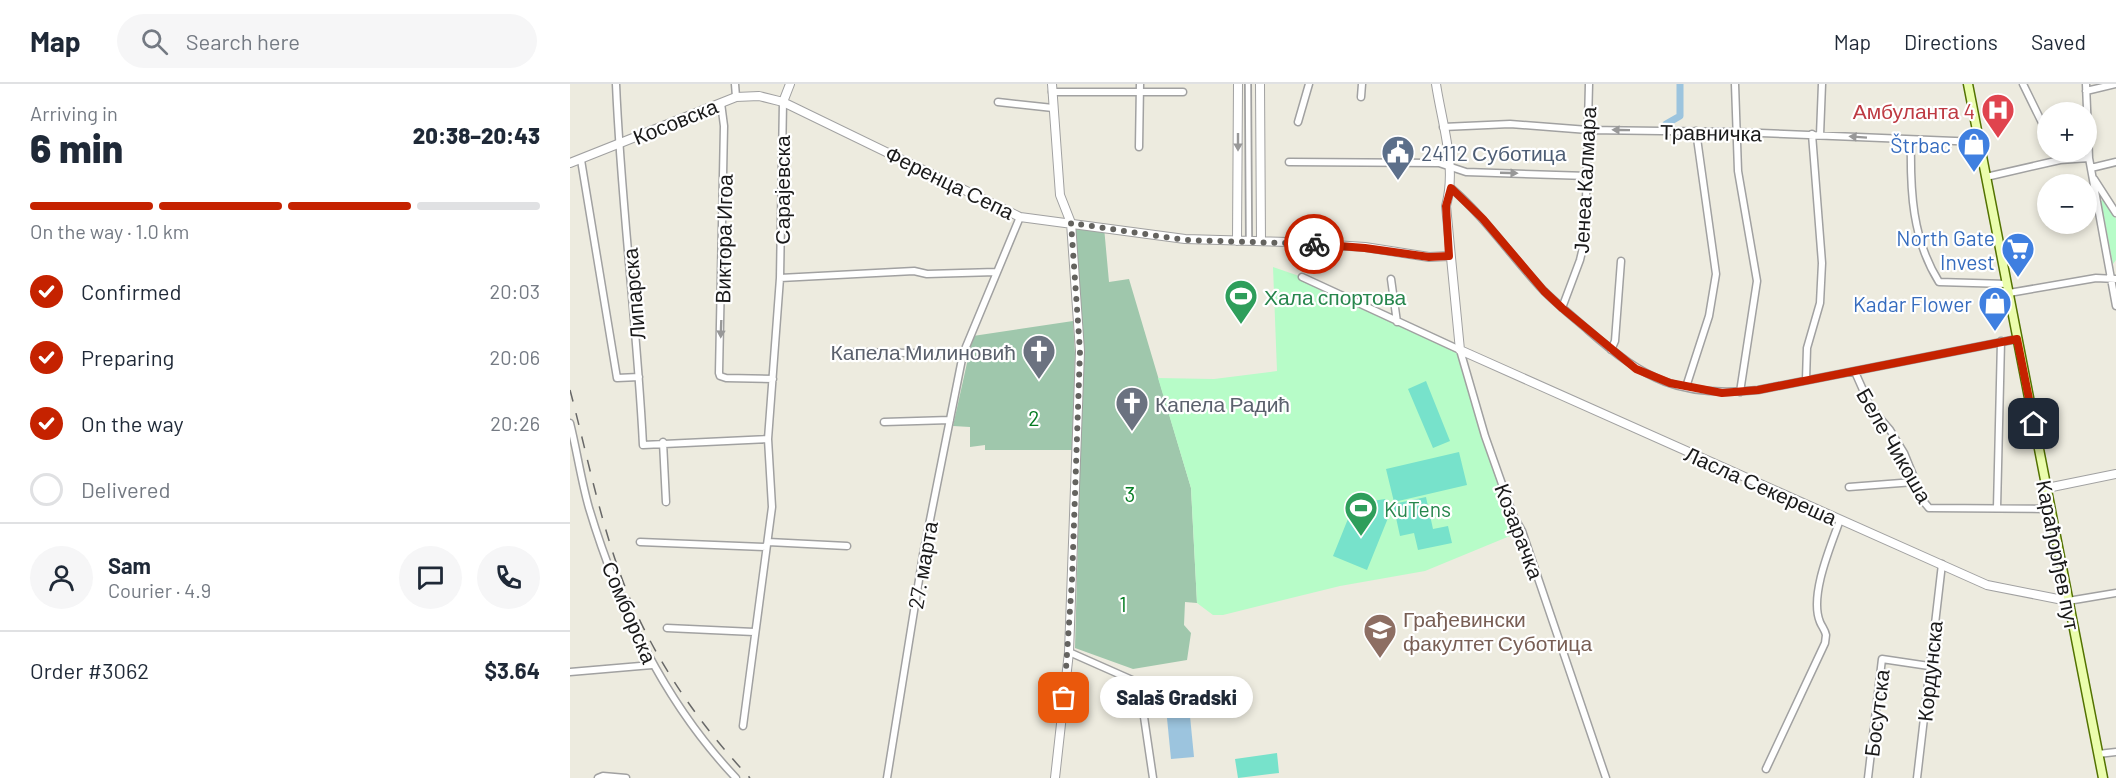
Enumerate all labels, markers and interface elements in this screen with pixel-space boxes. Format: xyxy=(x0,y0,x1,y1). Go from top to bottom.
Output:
search box xyxy=(117,14,537,68)
text: Map xyxy=(30,24,81,58)
icon: search xyxy=(138,25,171,58)
text: Search here xyxy=(186,28,300,54)
text: Map xyxy=(1834,29,1871,54)
text: Directions xyxy=(1904,29,1998,54)
text: Saved xyxy=(2031,29,2086,54)
hospital icon: Амбуланта 4 xyxy=(1980,92,2016,139)
street label: Косовска xyxy=(629,93,721,149)
place label: Амбуланта 4 xyxy=(1853,98,1975,123)
text: Arriving in xyxy=(30,101,118,125)
map controls xyxy=(2037,102,2097,234)
button: + xyxy=(2037,102,2097,162)
street label: Јенеа Калмара xyxy=(1568,106,1600,254)
street label: Травничка xyxy=(1660,119,1762,145)
text: 20:38–20:43 xyxy=(413,122,540,148)
text: 6 min xyxy=(30,124,123,171)
one-way arrow xyxy=(1612,125,1631,135)
shop icon: Štrbac xyxy=(1956,126,1992,173)
one-way arrow xyxy=(1848,132,1867,142)
place label: Štrbac xyxy=(1890,132,1951,157)
one-way arrow xyxy=(1233,133,1243,152)
public building icon: 24112 Суботица xyxy=(1380,134,1416,181)
street label: Сарајевска xyxy=(769,135,794,245)
street label: Ференца Сепа xyxy=(881,140,1019,224)
place label: 24112 Суботица xyxy=(1421,140,1567,165)
one-way arrow xyxy=(1500,169,1519,178)
street label: Виктора Игоа xyxy=(709,174,737,304)
button: − xyxy=(2037,174,2097,234)
courier xyxy=(1284,214,1344,274)
text: On the way · 1.0 km xyxy=(30,219,189,243)
place label: North Gate Invest xyxy=(1896,225,1995,274)
icon: bike xyxy=(1298,228,1331,261)
supermarket icon: North Gate Invest xyxy=(2000,231,2036,278)
street label: Липарска xyxy=(617,247,649,341)
icon: check xyxy=(30,275,63,308)
text: Confirmed xyxy=(81,278,181,304)
sports icon: Хала спортова xyxy=(1223,278,1259,325)
text: 20:03 xyxy=(490,279,540,303)
place label: Хала спортова xyxy=(1264,284,1407,309)
shop icon: Kadar Flower xyxy=(1977,285,2013,332)
place label: Kadar Flower xyxy=(1853,291,1972,316)
one-way arrow xyxy=(716,320,725,339)
church icon: Капела Милиновић xyxy=(1021,333,1057,380)
place label: Капела Милиновић xyxy=(831,339,1016,364)
icon: check xyxy=(30,341,63,374)
text: Preparing xyxy=(81,344,174,370)
text: 20:06 xyxy=(490,345,540,369)
street label: Беле Чикоша xyxy=(1852,383,1938,507)
church icon: Капела Радић xyxy=(1114,385,1150,432)
place label: Капела Радић xyxy=(1155,391,1290,416)
pin xyxy=(2008,398,2059,449)
park label: 2 xyxy=(1028,405,1040,430)
icon: check xyxy=(30,407,63,440)
icon: home xyxy=(2017,407,2050,440)
text: On the way xyxy=(81,410,184,436)
text: 20:26 xyxy=(490,411,540,435)
street label: Ласла Секереша xyxy=(1681,440,1841,530)
text: Delivered xyxy=(81,476,170,502)
street label: Карађорђев пут xyxy=(2032,478,2086,633)
street label: Козарачка xyxy=(1490,480,1550,583)
park label: 3 xyxy=(1125,481,1135,506)
sports icon: KuTens xyxy=(1343,490,1379,537)
place label: KuTens xyxy=(1384,496,1451,521)
street label: 27. марта xyxy=(902,519,942,611)
button: person xyxy=(30,546,93,609)
button: chat xyxy=(399,546,462,609)
button: phone xyxy=(477,546,540,609)
text: Sam xyxy=(108,552,151,578)
street label: Сомборска xyxy=(597,557,663,667)
text: Courier · 4.9 xyxy=(108,578,211,602)
park label: 1 xyxy=(1119,591,1127,616)
place label: Грађевински факултет Суботица xyxy=(1403,606,1592,655)
school or university icon: Грађевински факултет Суботица xyxy=(1362,612,1398,659)
street label: Кордунска xyxy=(1911,619,1947,723)
text: Order #3062 xyxy=(30,657,149,683)
text: $3.64 xyxy=(484,657,540,683)
street label: Босутска xyxy=(1858,668,1894,758)
pin xyxy=(1038,672,1089,723)
callout: Salaš Gradski xyxy=(1100,677,1253,719)
icon: bag xyxy=(1047,681,1080,714)
text: Salaš Gradski xyxy=(1116,685,1237,709)

